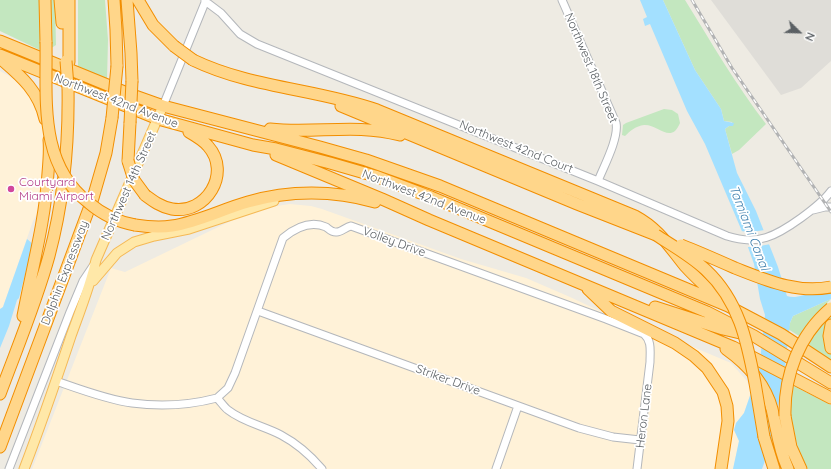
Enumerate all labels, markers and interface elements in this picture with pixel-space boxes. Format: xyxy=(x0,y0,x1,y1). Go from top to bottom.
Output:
street label: Northwest 18th Street xyxy=(561,11,621,125)
north arrow xyxy=(779,12,819,52)
text: N xyxy=(802,30,818,43)
street label: Northwest 42nd Avenue xyxy=(52,71,180,131)
street label: Northwest 42nd Court xyxy=(457,118,575,176)
street label: Northwest 14th Street xyxy=(98,129,160,243)
street label: Northwest 42nd Avenue xyxy=(360,167,488,227)
place label: Courtyard Miami Airport xyxy=(19,175,94,203)
water label: Tamiami Canal xyxy=(726,183,772,273)
marker: Courtyard Miami Airport xyxy=(6,184,16,194)
street label: Dolphin Expressway xyxy=(38,219,92,327)
street label: Volley Drive xyxy=(361,224,427,260)
street label: Striker Drive xyxy=(414,362,482,398)
street label: Heron Lane xyxy=(633,383,655,449)

